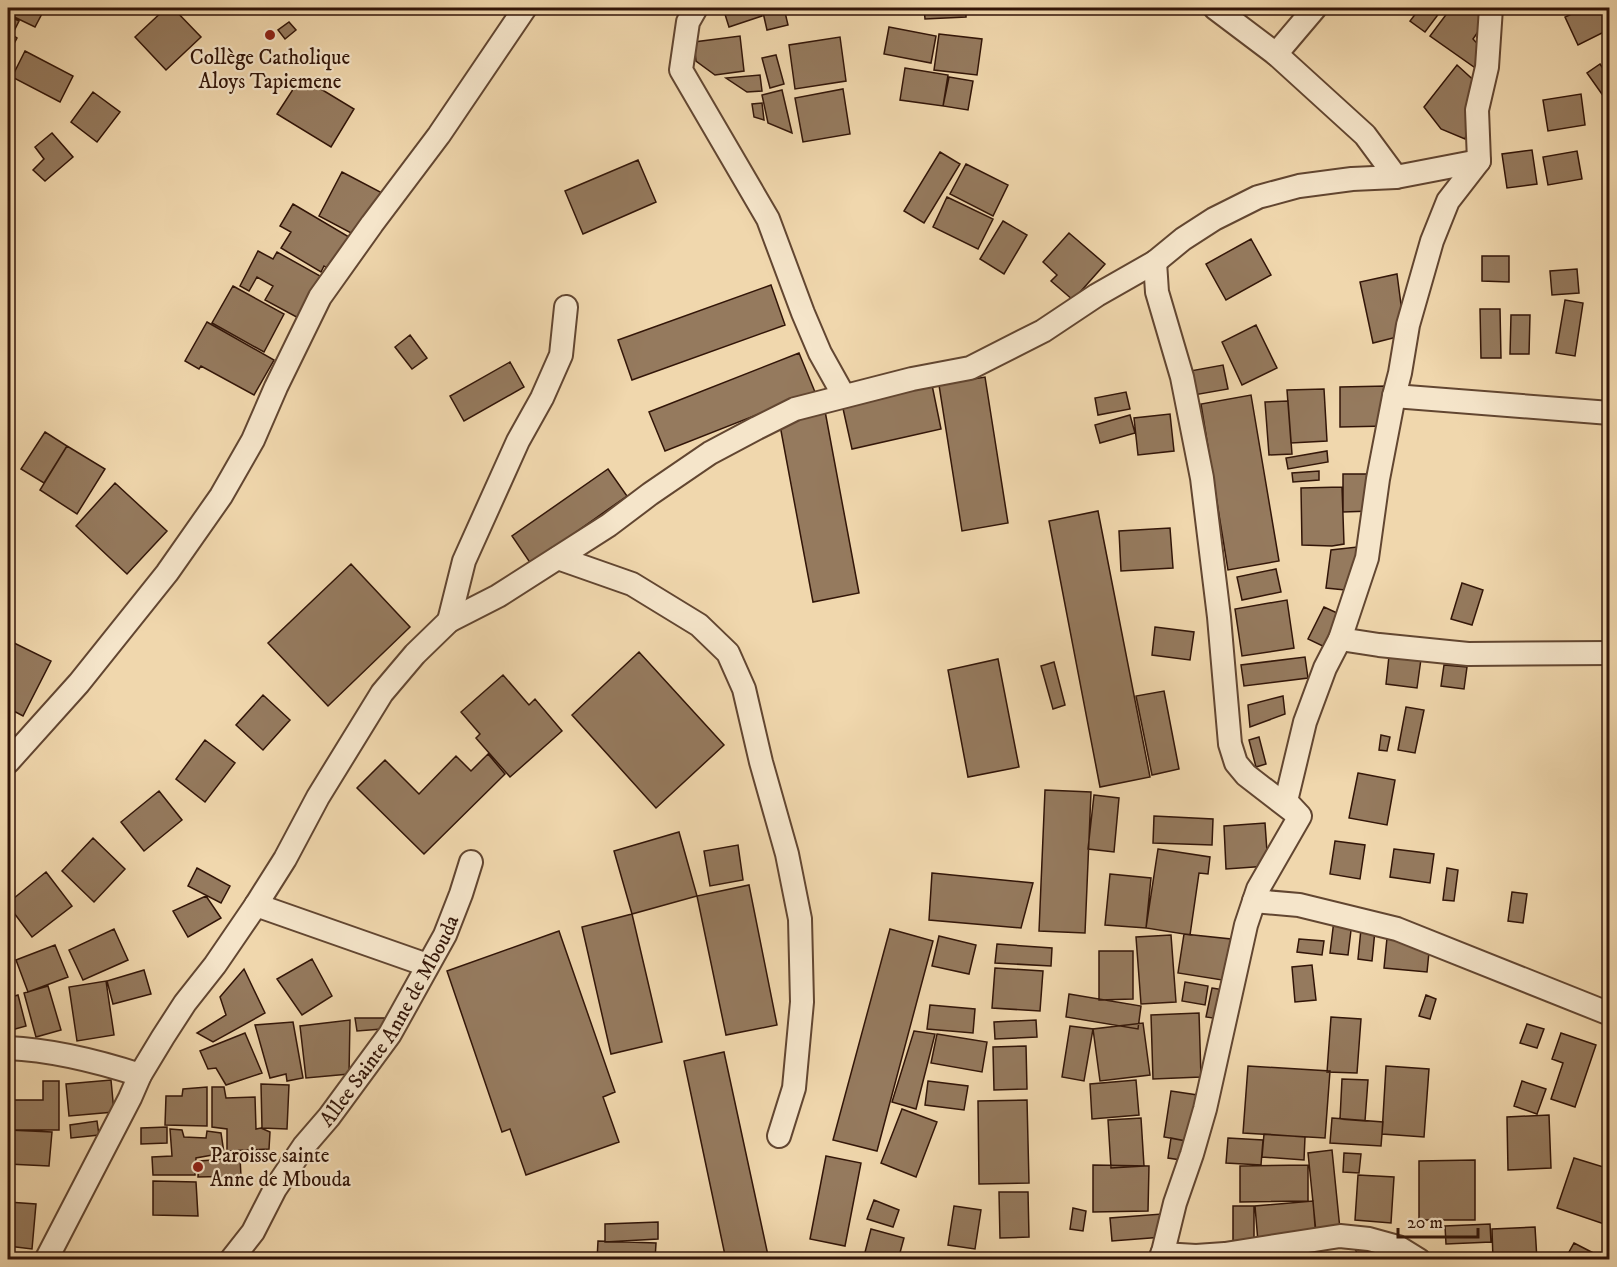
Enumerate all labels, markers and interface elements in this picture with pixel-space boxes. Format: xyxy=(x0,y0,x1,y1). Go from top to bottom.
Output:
marker: Collège Catholique Aloys Tapiemene xyxy=(263,28,277,42)
place label: Collège Catholique Aloys Tapiemene xyxy=(190,45,350,95)
street label: Allee Sainte Anne de Mbouda xyxy=(314,912,465,1133)
place label: Paroisse sainte Anne de Mbouda xyxy=(210,1143,351,1193)
marker: Paroisse sainte Anne de Mbouda xyxy=(191,1160,205,1174)
scale bar xyxy=(1398,1201,1478,1239)
text: 20 m xyxy=(1407,1212,1443,1234)

